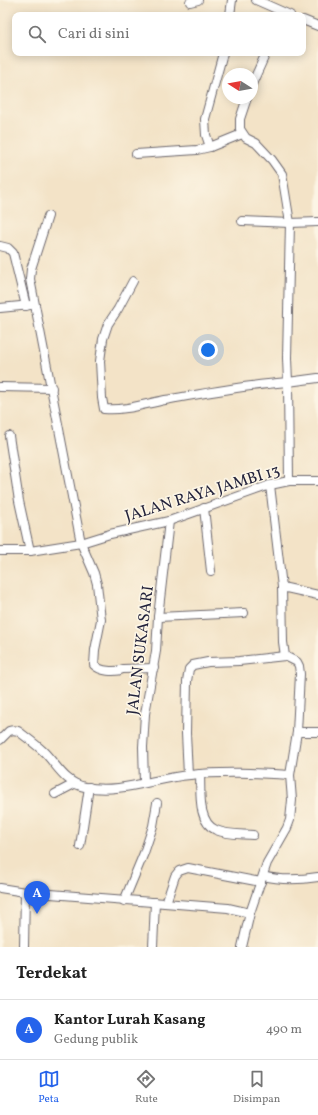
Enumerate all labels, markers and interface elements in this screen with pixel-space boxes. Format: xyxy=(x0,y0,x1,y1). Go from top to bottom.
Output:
search box xyxy=(12,12,306,56)
icon: search xyxy=(26,23,48,45)
text: Cari di sini xyxy=(58,24,129,45)
north arrow xyxy=(222,68,258,104)
your location xyxy=(198,340,218,360)
street label: JALAN RAYA JAMBI 13 xyxy=(122,460,283,528)
street label: JALAN SUKASARI xyxy=(122,584,160,716)
pin: A xyxy=(24,881,50,914)
text: Terdekat xyxy=(16,962,87,985)
text: Kantor Lurah Kasang xyxy=(54,1010,206,1031)
text: A xyxy=(24,1021,34,1039)
text: 490 m xyxy=(266,1021,302,1039)
text: Gedung publik xyxy=(54,1031,138,1049)
tab: Peta xyxy=(38,1068,60,1107)
tab: Rute xyxy=(135,1068,158,1107)
tab: Disimpan xyxy=(233,1068,280,1107)

